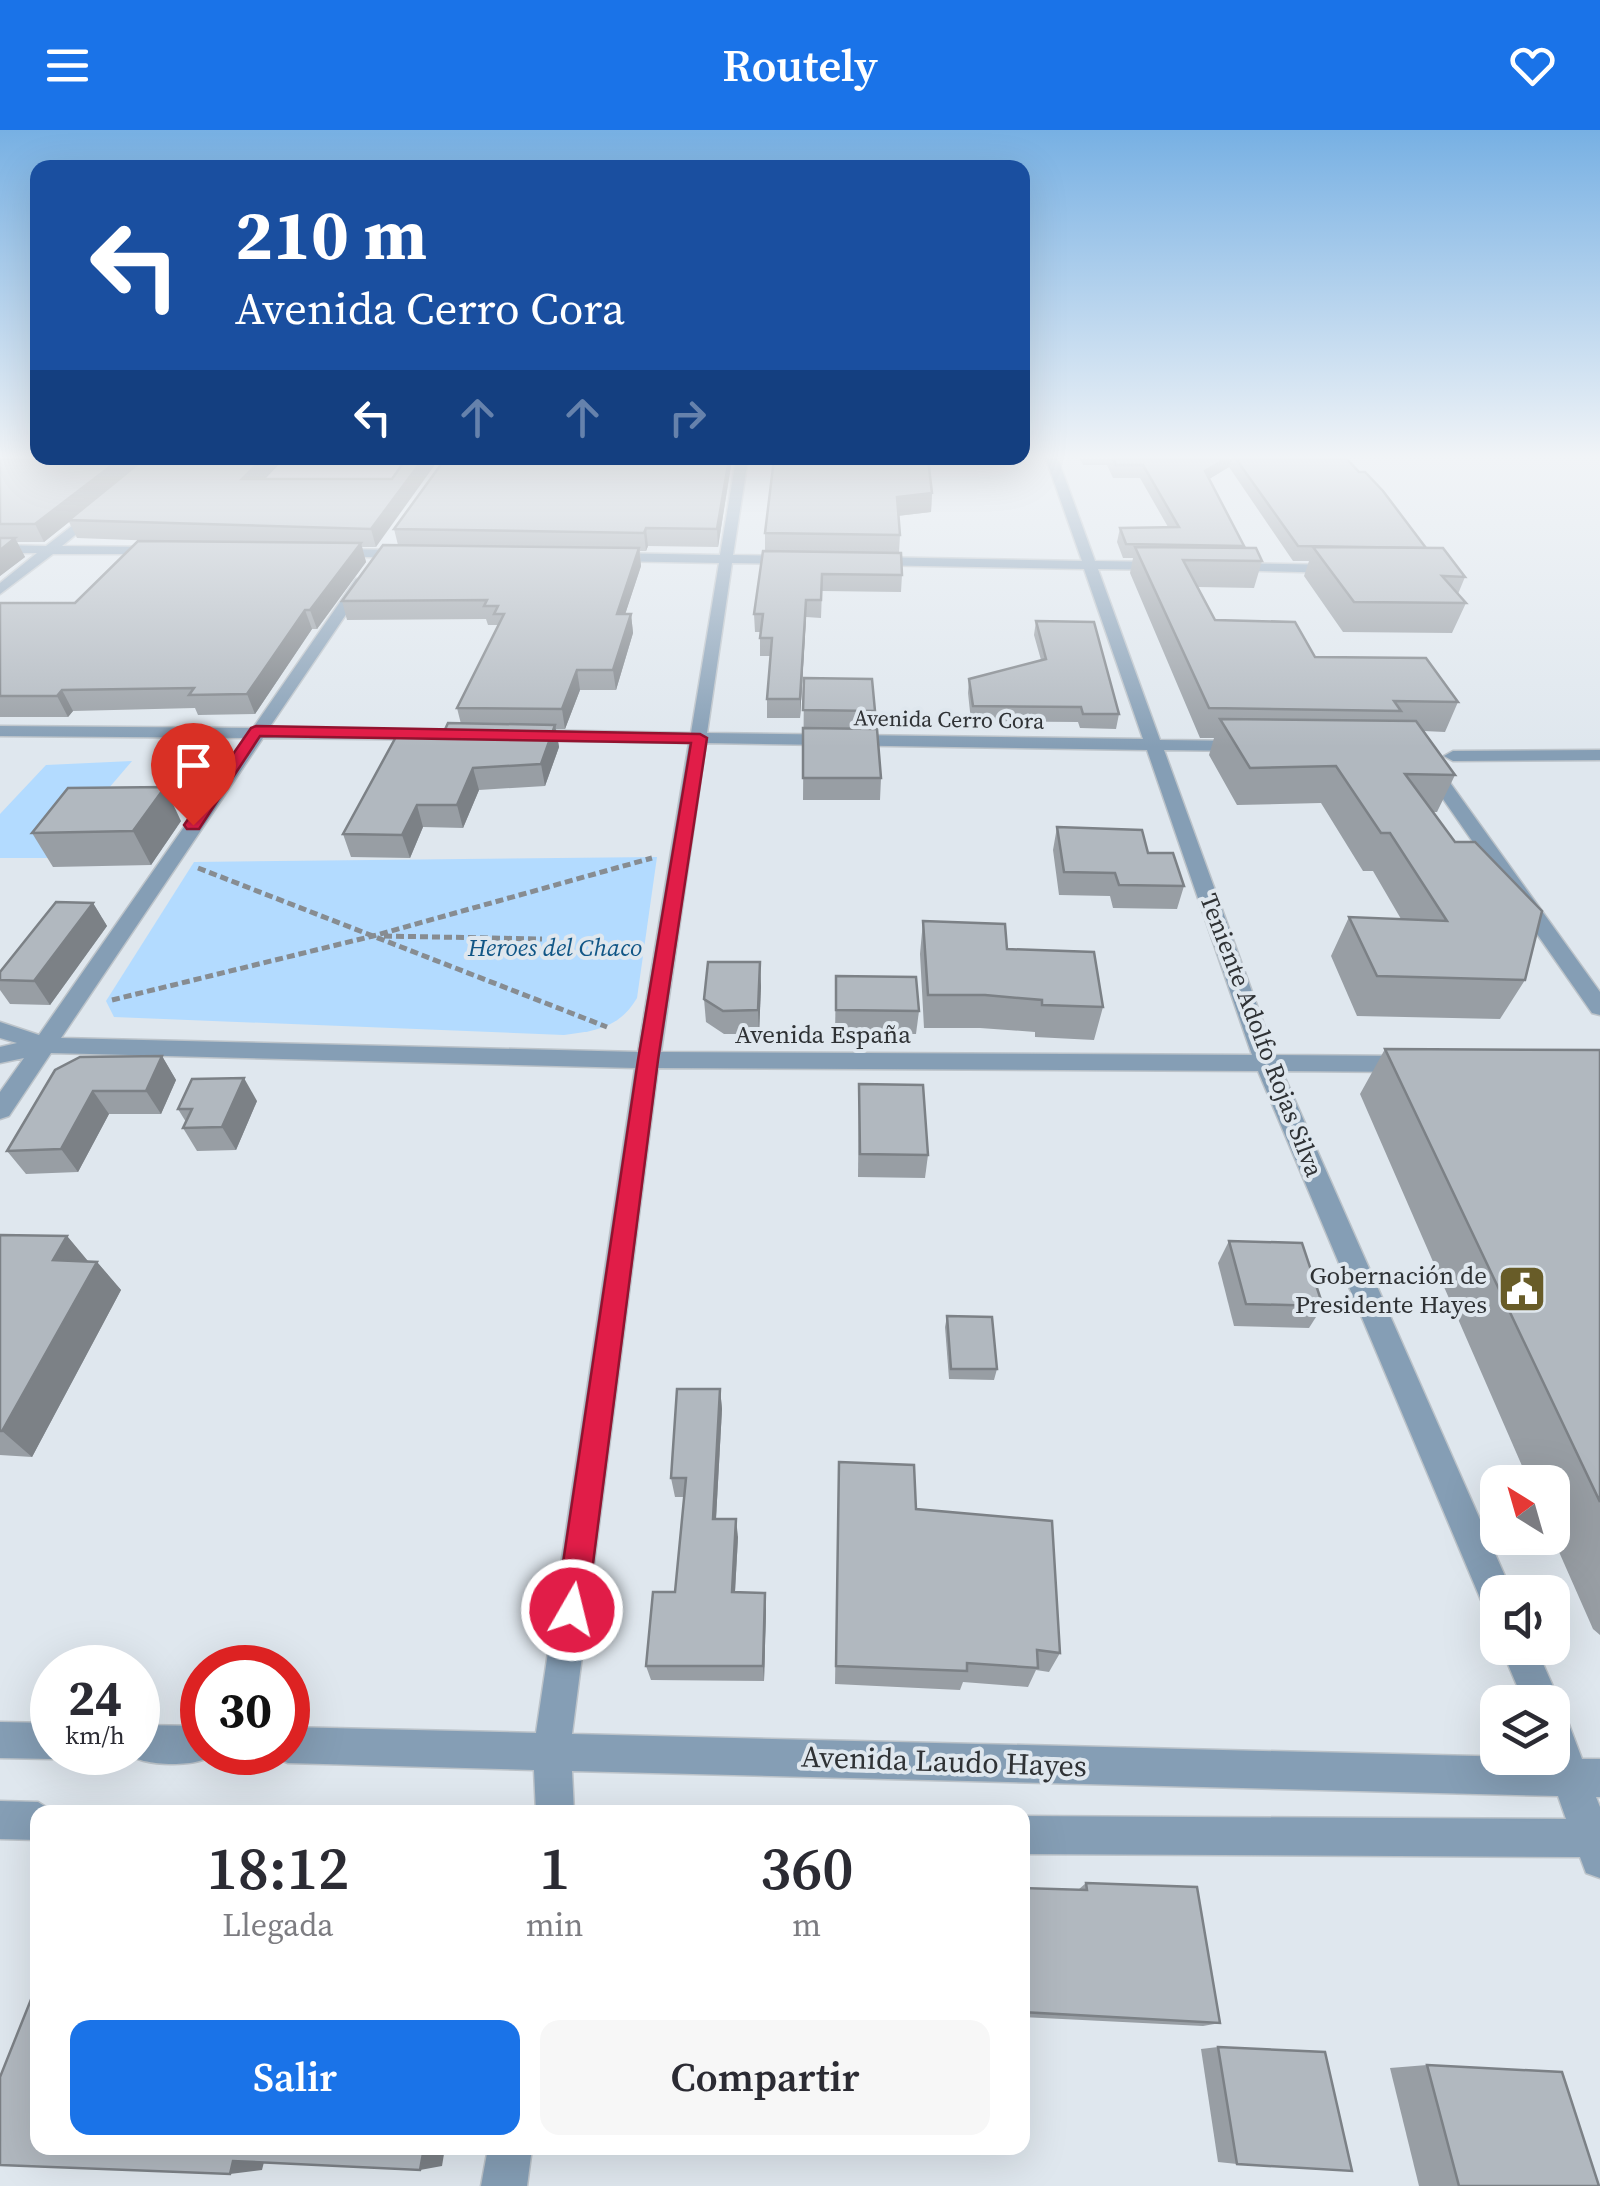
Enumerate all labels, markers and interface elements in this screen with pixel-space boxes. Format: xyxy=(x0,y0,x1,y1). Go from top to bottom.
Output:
text: Routely xyxy=(722,34,878,96)
icon: menu xyxy=(40,38,95,93)
icon: heart xyxy=(1505,38,1560,93)
text: 210 m xyxy=(235,186,427,282)
icon: left xyxy=(70,200,200,330)
text: Avenida Cerro Cora xyxy=(235,277,625,339)
icon: left xyxy=(345,390,400,445)
icon: ahead xyxy=(450,390,505,445)
icon: ahead xyxy=(555,390,610,445)
icon: right xyxy=(660,390,715,445)
street label: Avenida Cerro Cora xyxy=(853,702,1045,736)
pin xyxy=(151,723,236,826)
icon: arrive xyxy=(166,738,221,793)
street label: Teniente Adolfo Rojas Silva xyxy=(1192,888,1332,1182)
park label: Heroes del Chaco xyxy=(467,930,642,964)
street label: Avenida España xyxy=(735,1017,911,1051)
place label: Gobernación de Presidente Hayes xyxy=(1295,1258,1487,1321)
public building icon: Gobernación de Presidente Hayes xyxy=(1496,1263,1548,1315)
north arrow xyxy=(1480,1465,1570,1555)
map controls xyxy=(1480,1465,1570,1775)
position arrow xyxy=(520,1558,624,1662)
button: sound xyxy=(1480,1575,1570,1665)
speed limit sign: 30 xyxy=(180,1645,310,1775)
text: 24 xyxy=(68,1663,122,1732)
button: layers xyxy=(1480,1685,1570,1775)
text: km/h xyxy=(65,1718,125,1752)
street label: Avenida Laudo Hayes xyxy=(800,1736,1088,1786)
text: 18:12 xyxy=(206,1827,349,1909)
text: 1 xyxy=(539,1827,570,1909)
text: 360 xyxy=(760,1827,854,1909)
text: Llegada xyxy=(222,1903,333,1947)
text: min xyxy=(526,1903,583,1947)
text: m xyxy=(792,1903,821,1947)
button: Salir xyxy=(70,2020,520,2135)
button: Compartir xyxy=(540,2020,990,2135)

